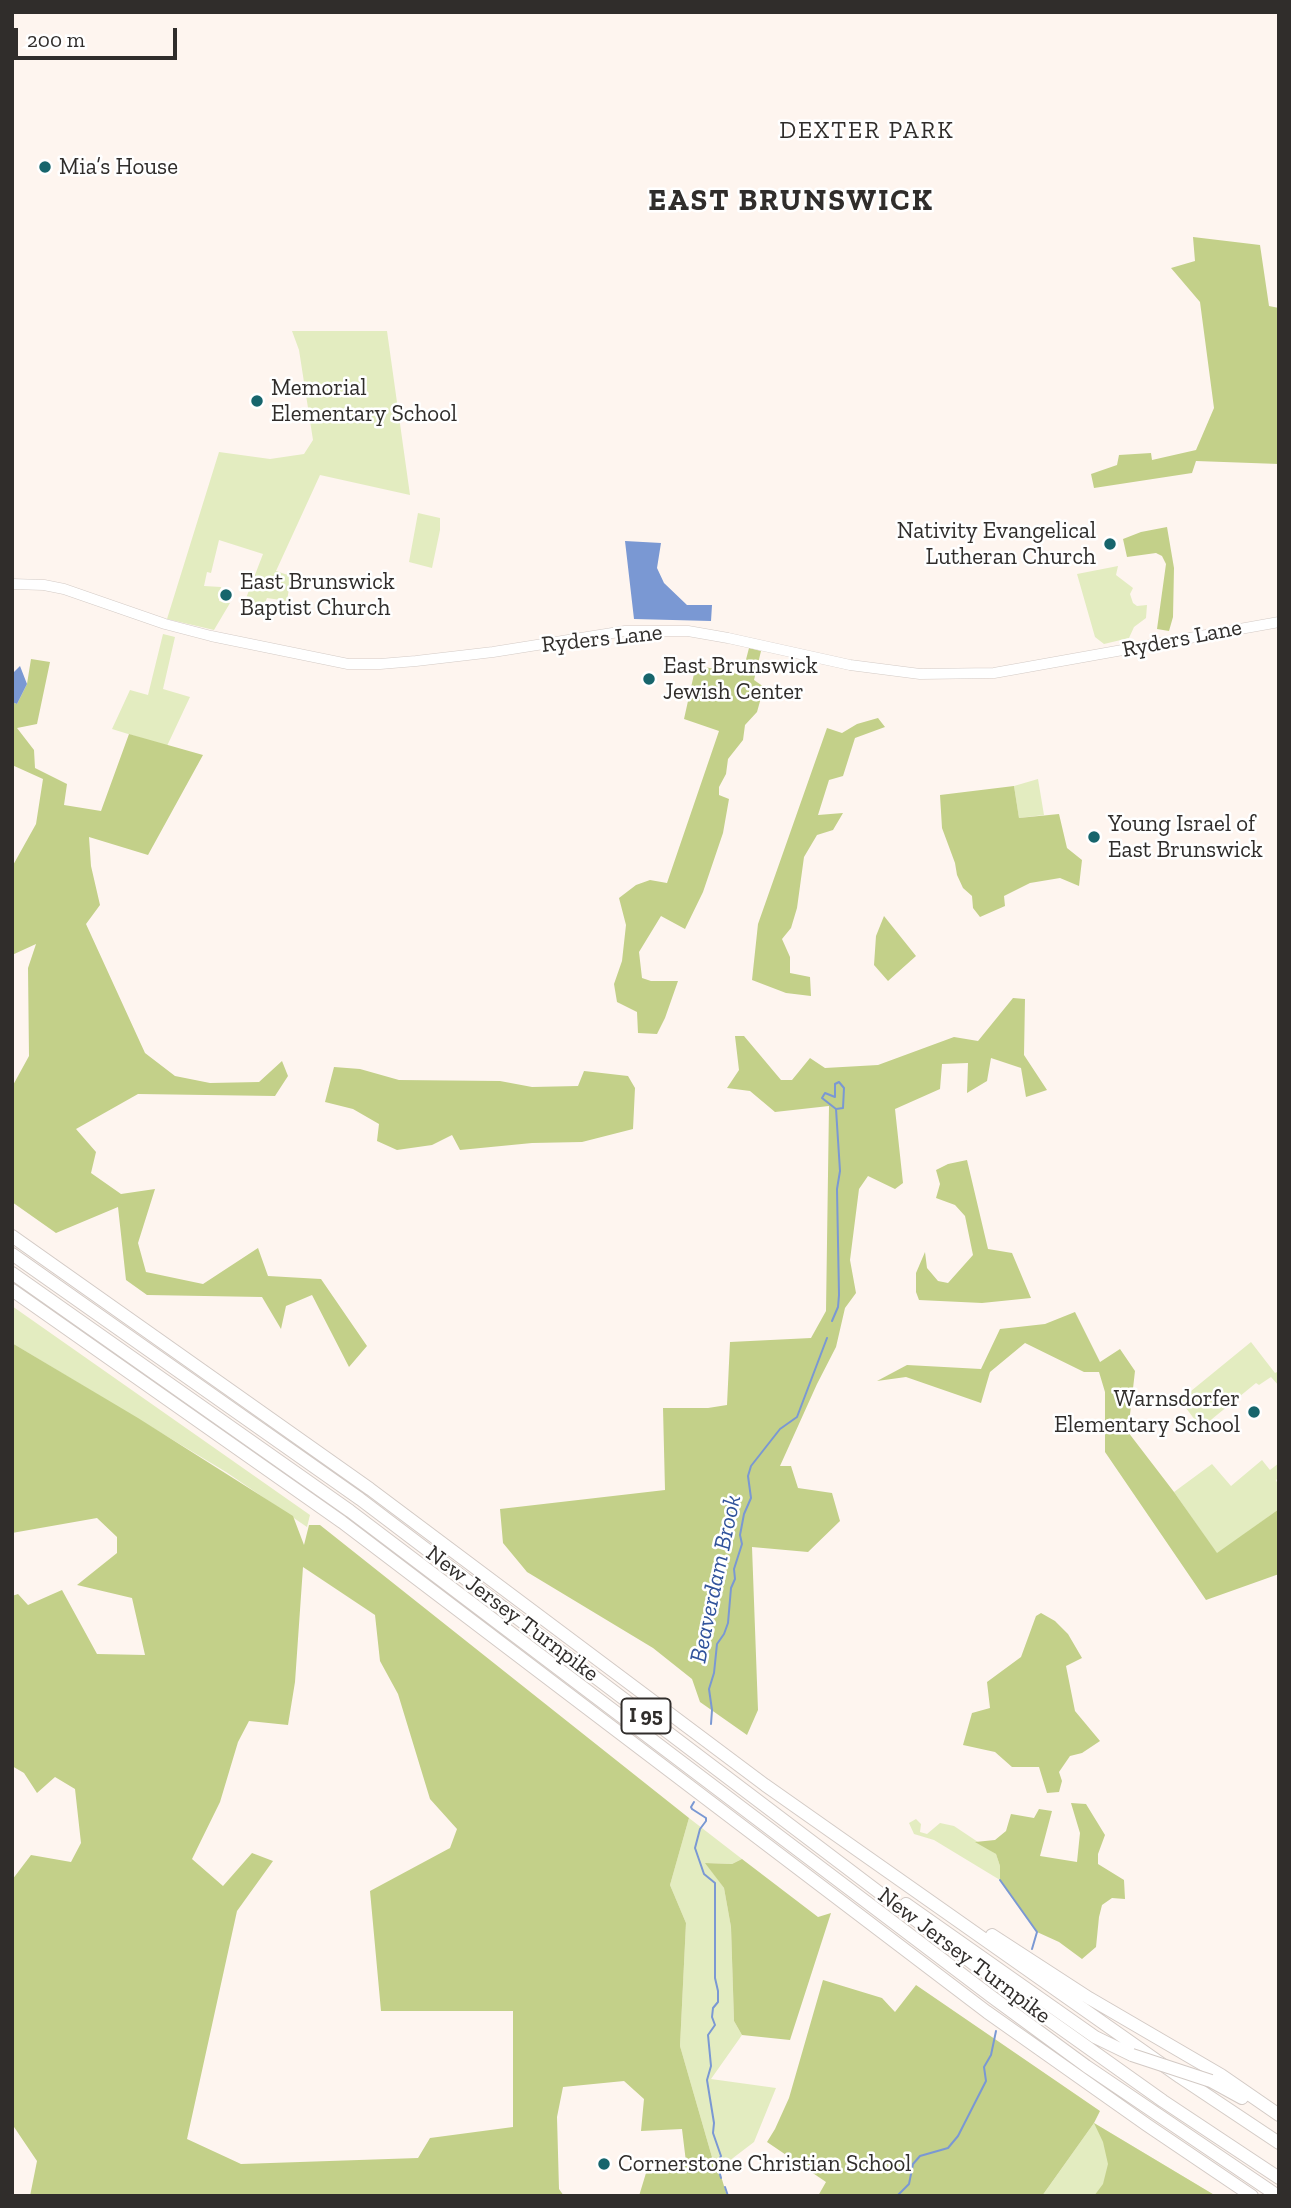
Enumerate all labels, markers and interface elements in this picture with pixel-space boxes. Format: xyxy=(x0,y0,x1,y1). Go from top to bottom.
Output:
scale bar xyxy=(18,14,180,58)
text: 200 m xyxy=(27,27,85,52)
district label: DEXTER PARK xyxy=(781,117,953,145)
place label: Mia’s House xyxy=(59,153,178,181)
marker: Mia’s House xyxy=(37,159,53,175)
district label: EAST BRUNSWICK xyxy=(650,183,932,219)
place label: Memorial Elementary School xyxy=(271,374,457,428)
marker: Memorial Elementary School xyxy=(249,393,265,409)
place label: Nativity Evangelical Lutheran Church xyxy=(897,517,1096,571)
marker: Nativity Evangelical Lutheran Church xyxy=(1102,536,1118,552)
place label: East Brunswick Baptist Church xyxy=(240,568,395,622)
marker: East Brunswick Baptist Church xyxy=(218,587,234,603)
street label: Ryders Lane xyxy=(1120,614,1244,664)
street label: Ryders Lane xyxy=(540,619,664,659)
place label: East Brunswick Jewish Center xyxy=(663,652,818,706)
marker: East Brunswick Jewish Center xyxy=(641,671,657,687)
place label: Young Israel of East Brunswick xyxy=(1108,810,1263,864)
marker: Young Israel of East Brunswick xyxy=(1086,829,1102,845)
place label: Warnsdorfer Elementary School xyxy=(1054,1385,1240,1439)
marker: Warnsdorfer Elementary School xyxy=(1246,1404,1262,1420)
water label: Beaverdam Brook xyxy=(684,1492,748,1666)
street label: New Jersey Turnpike xyxy=(420,1540,604,1688)
road number: I 95 xyxy=(622,1698,670,1734)
street label: New Jersey Turnpike xyxy=(872,1882,1056,2030)
place label: Cornerstone Christian School xyxy=(618,2150,911,2178)
marker: Cornerstone Christian School xyxy=(596,2156,612,2172)

